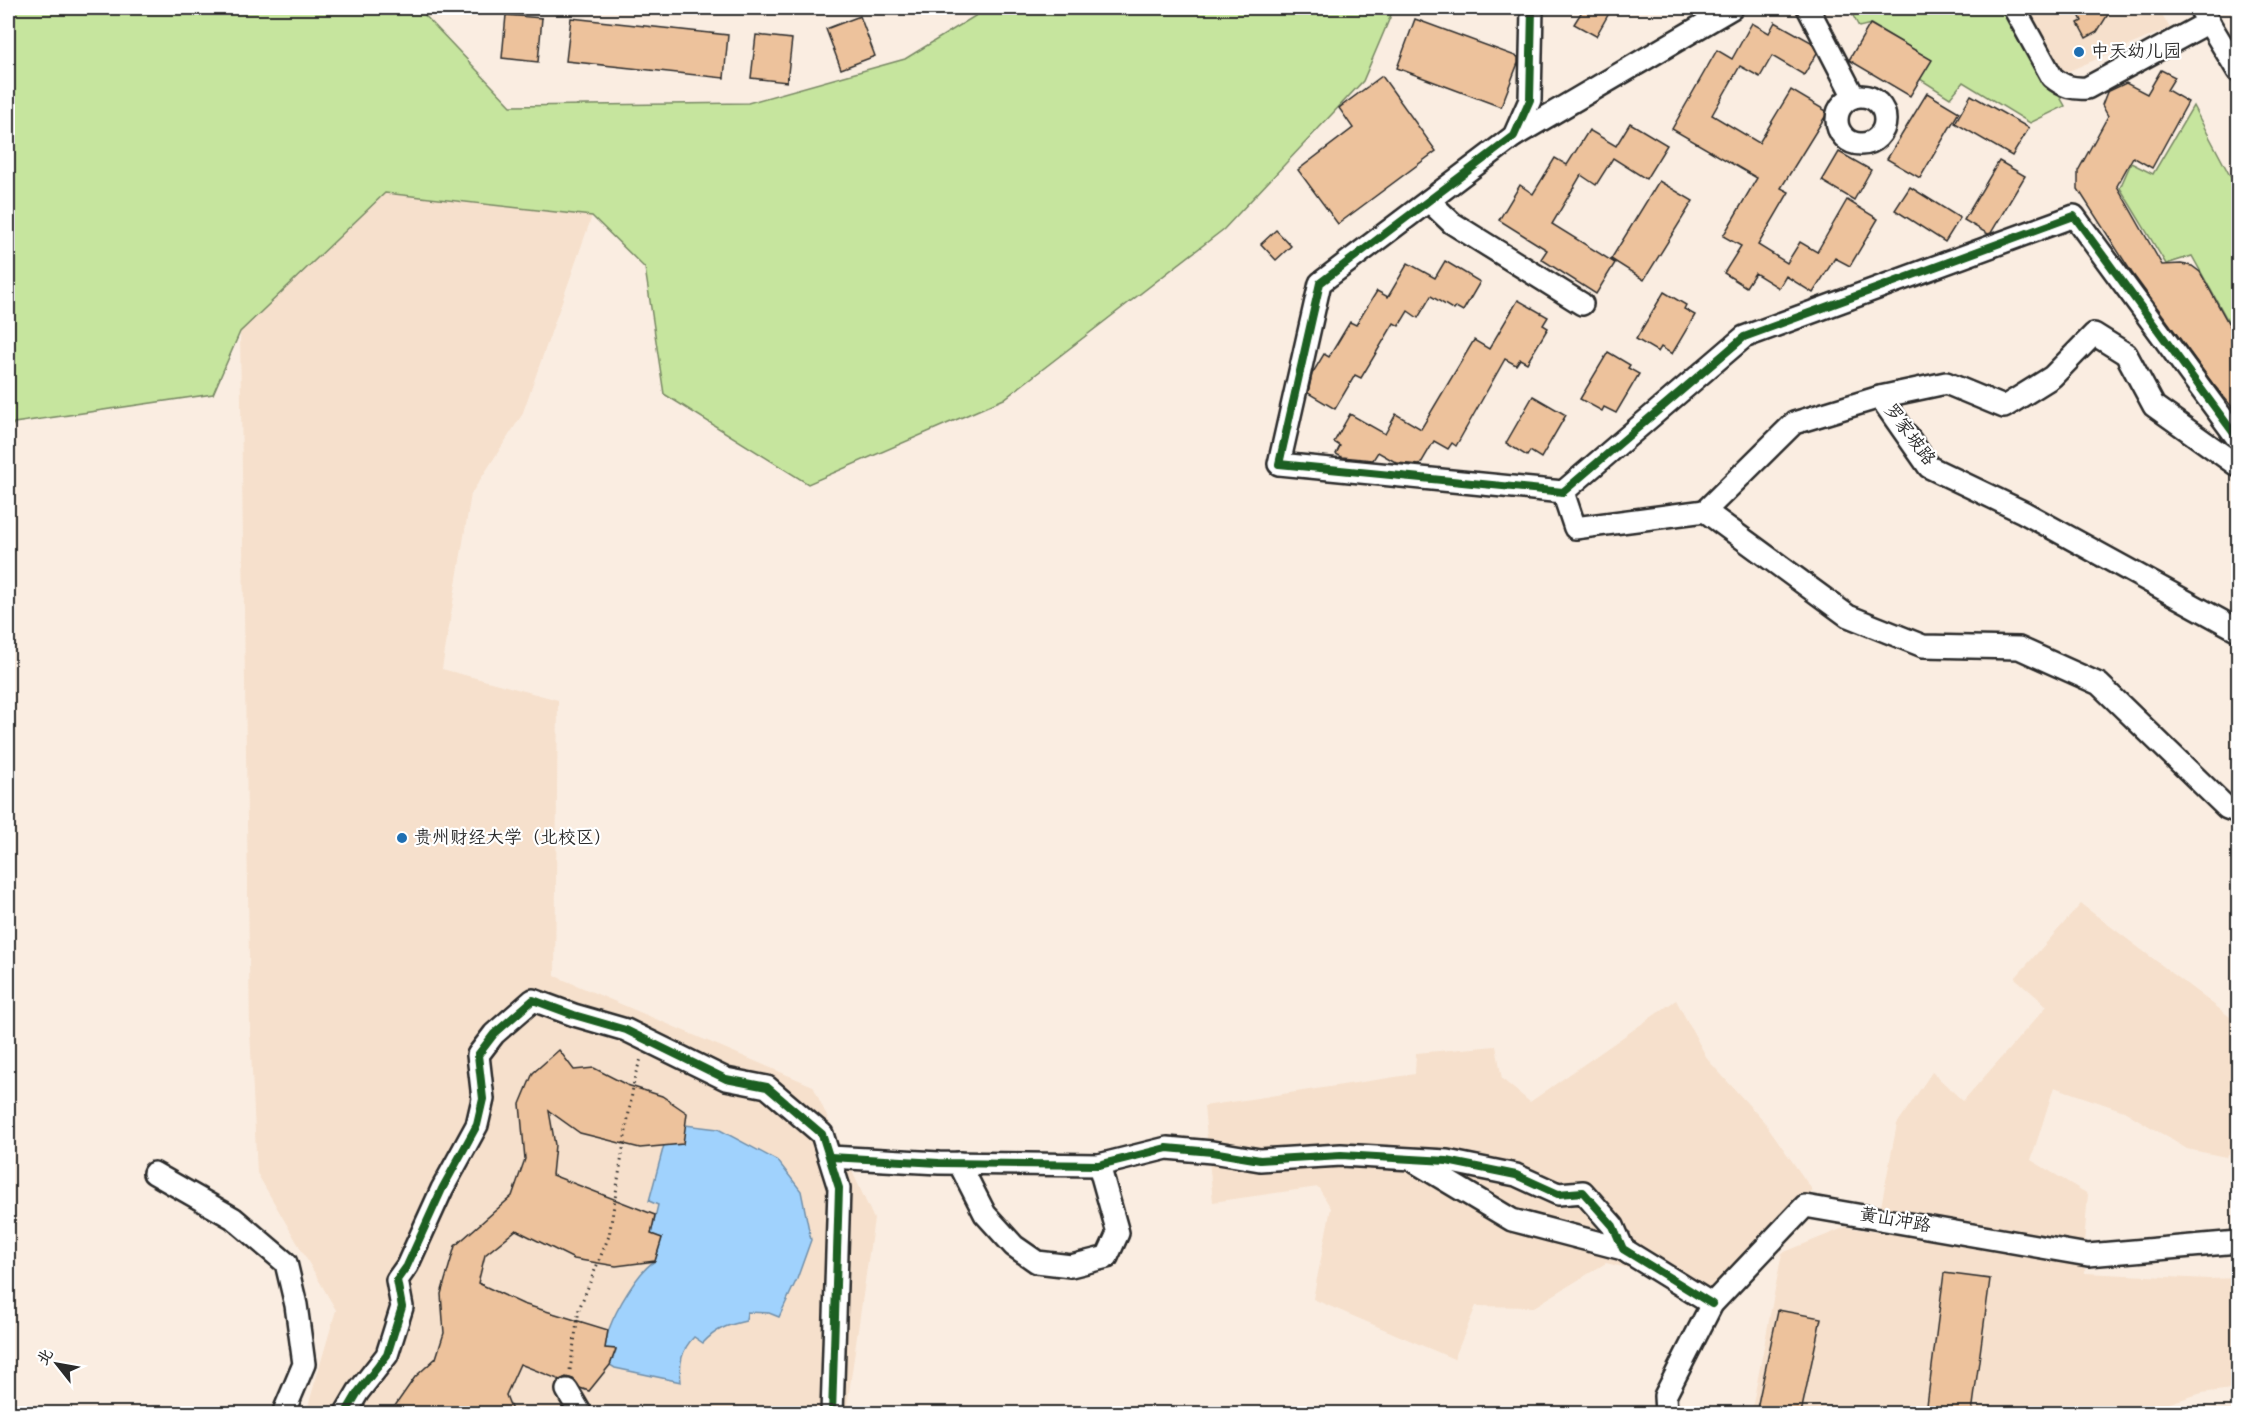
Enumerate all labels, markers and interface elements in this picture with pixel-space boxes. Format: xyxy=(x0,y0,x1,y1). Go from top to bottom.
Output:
place label: 中天幼儿园 xyxy=(2091,38,2181,67)
marker: 中天幼儿园 xyxy=(2072,45,2086,59)
street label: 罗家坡路 xyxy=(1876,398,1942,472)
place label: 贵州财经大学（北校区） xyxy=(414,824,612,853)
marker: 贵州财经大学（北校区） xyxy=(395,831,409,845)
street label: 黄山冲路 xyxy=(1857,1200,1933,1242)
north arrow xyxy=(27,1334,87,1394)
text: 北 xyxy=(31,1344,60,1370)

